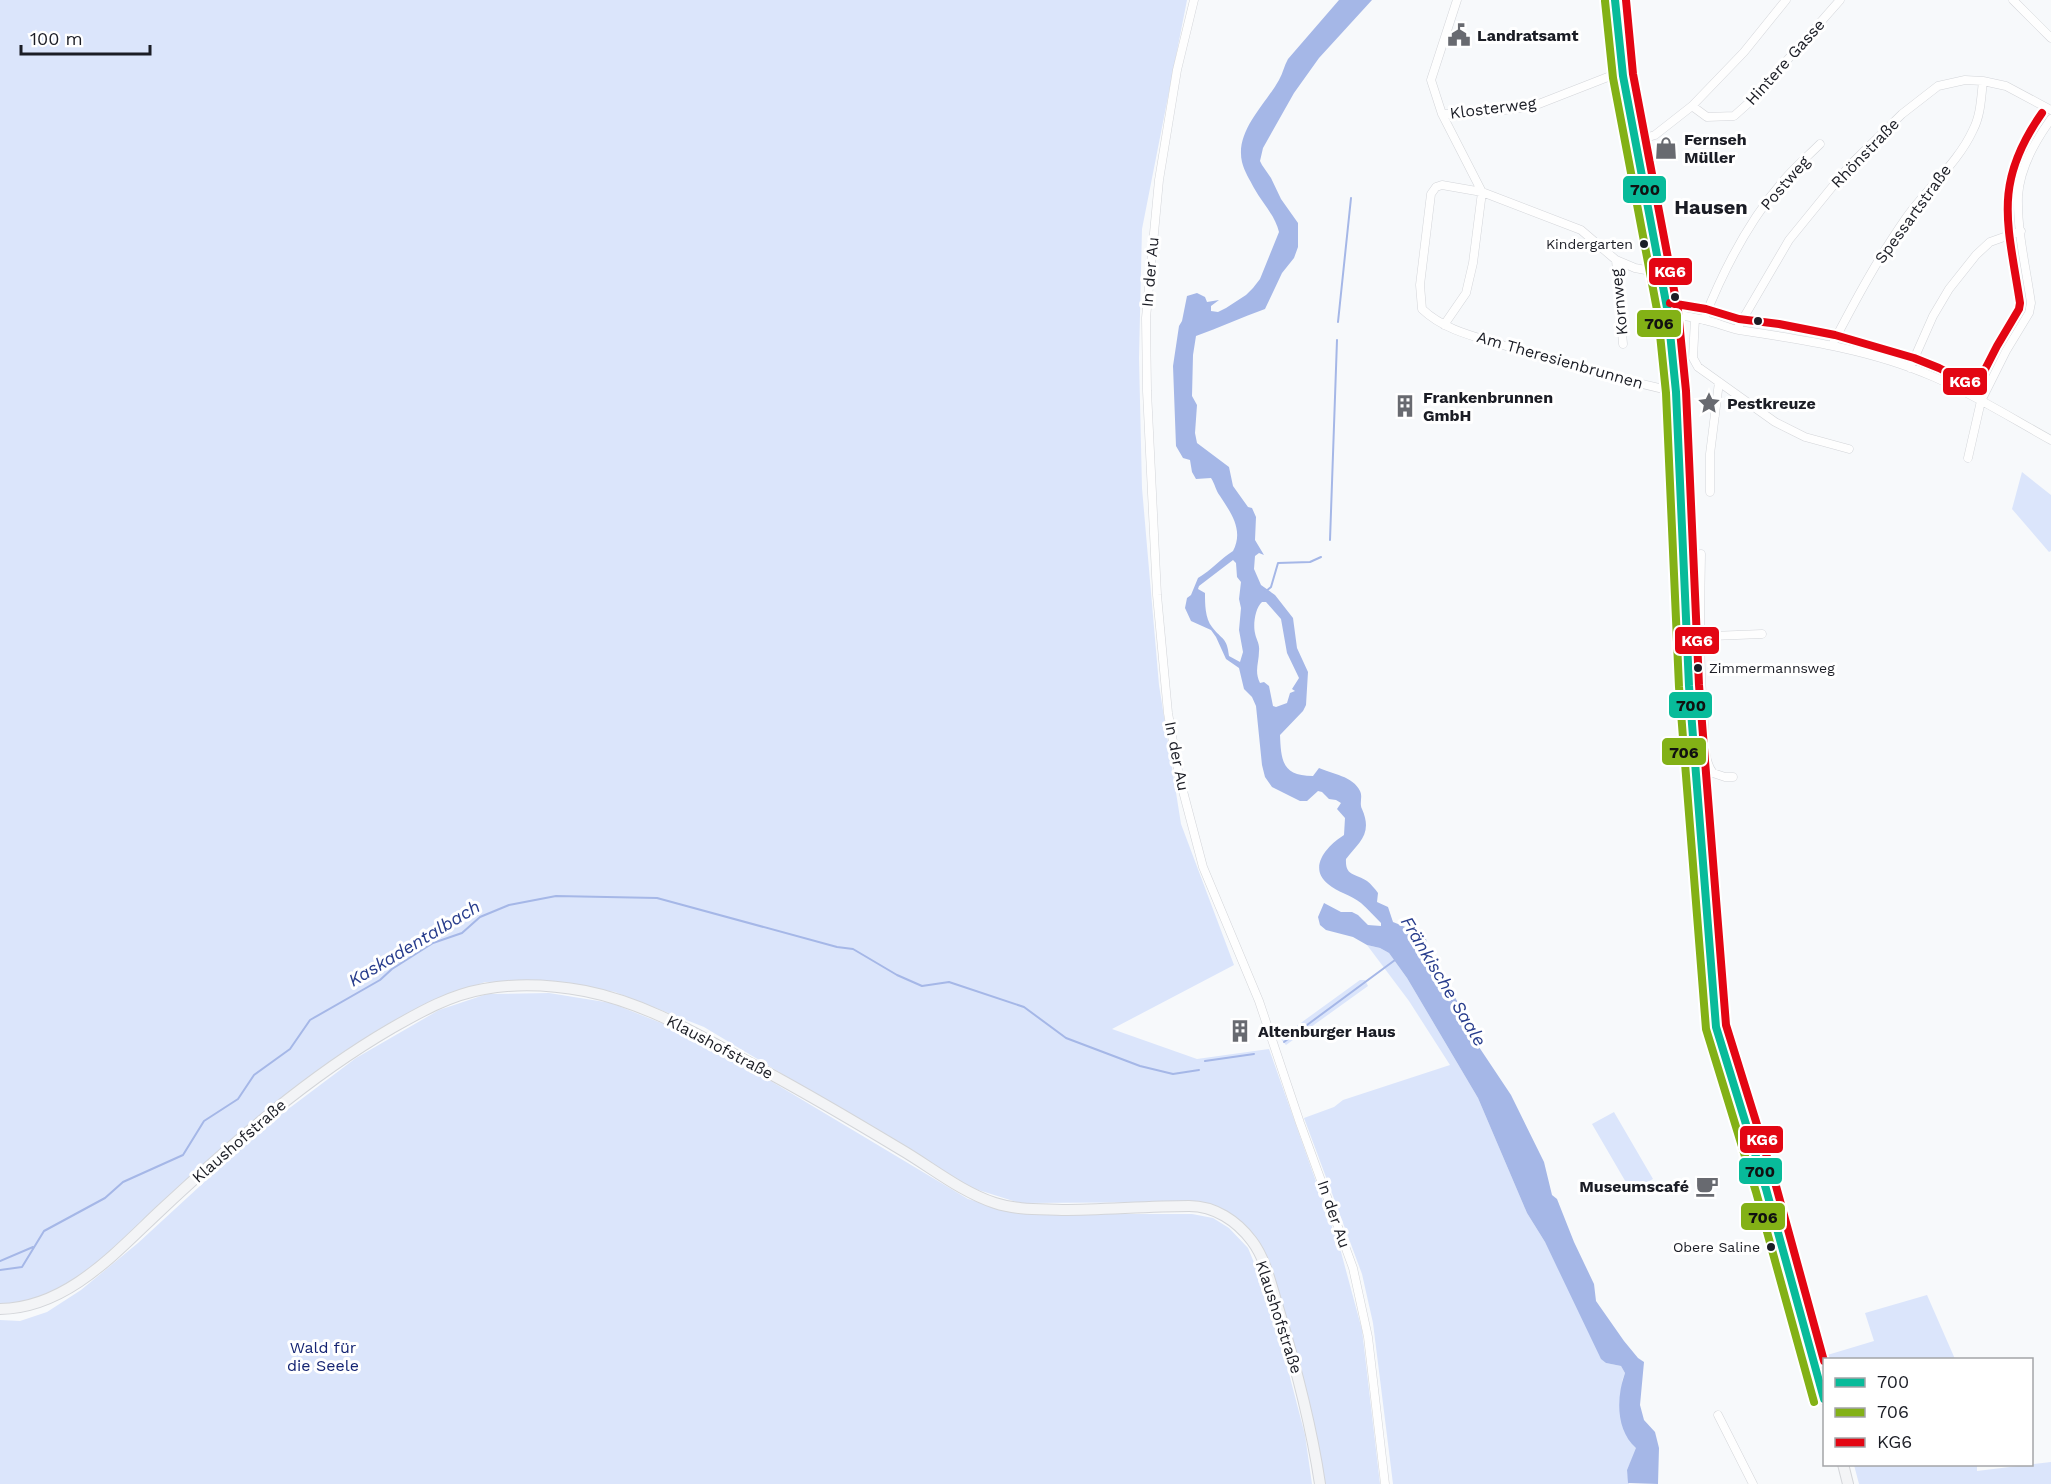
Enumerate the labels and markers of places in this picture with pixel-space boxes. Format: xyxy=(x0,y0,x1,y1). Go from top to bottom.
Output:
public building icon: Landratsamt xyxy=(1446,22,1472,48)
place label: Landratsamt xyxy=(1477,26,1578,45)
place label: Fernseh Müller xyxy=(1684,130,1747,167)
shop icon: Fernseh Müller xyxy=(1653,135,1679,161)
place label: Kindergarten xyxy=(1546,236,1633,252)
marker: Kindergarten xyxy=(1638,238,1650,250)
unlabelled marker xyxy=(1669,291,1681,303)
unlabelled marker xyxy=(1752,315,1764,327)
place label: Frankenbrunnen GmbH xyxy=(1423,388,1553,425)
place icon: Pestkreuze xyxy=(1696,390,1722,416)
building icon: Frankenbrunnen GmbH xyxy=(1392,393,1418,419)
place label: Pestkreuze xyxy=(1727,394,1816,413)
place label: Zimmermannsweg xyxy=(1709,660,1835,676)
marker: Zimmermannsweg xyxy=(1692,662,1704,674)
building icon: Altenburger Haus xyxy=(1227,1018,1253,1044)
place label: Altenburger Haus xyxy=(1258,1022,1396,1041)
cafe icon: Museumscafé xyxy=(1694,1173,1720,1199)
place label: Museumscafé xyxy=(1579,1177,1689,1196)
place label: Obere Saline xyxy=(1673,1239,1760,1255)
marker: Obere Saline xyxy=(1765,1241,1777,1253)

